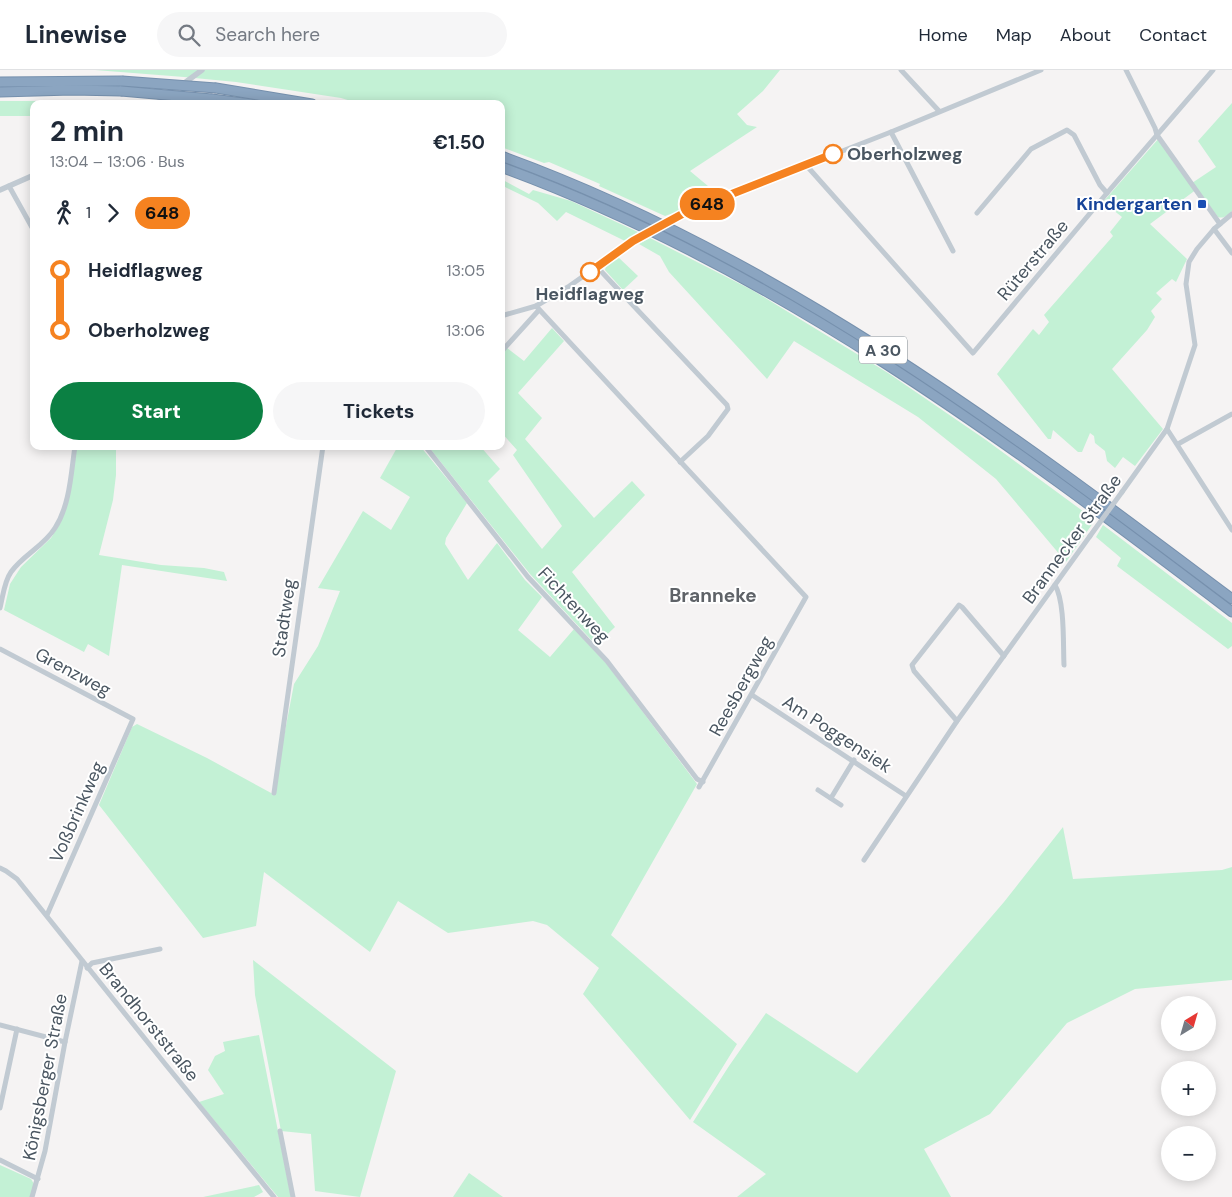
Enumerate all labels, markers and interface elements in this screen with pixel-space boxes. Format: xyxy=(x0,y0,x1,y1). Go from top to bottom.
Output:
search box xyxy=(157,12,507,57)
text: Linewise xyxy=(25,19,127,50)
icon: search xyxy=(175,21,203,49)
text: Search here xyxy=(215,22,320,47)
text: Home xyxy=(918,23,968,47)
text: Map xyxy=(996,23,1032,47)
text: About xyxy=(1060,23,1111,47)
text: Contact xyxy=(1139,23,1207,47)
text: 2 min xyxy=(50,113,124,150)
text: €1.50 xyxy=(433,130,485,155)
place label: Oberholzweg xyxy=(847,142,963,166)
marker: Oberholzweg xyxy=(823,144,843,164)
text: 13:04 – 13:06 · Bus xyxy=(50,151,185,172)
line badge: 648 xyxy=(678,188,736,220)
text: 648 xyxy=(690,192,724,216)
place label: Kindergarten xyxy=(1076,192,1192,216)
marker: Kindergarten xyxy=(1196,198,1208,210)
icon: walk xyxy=(50,199,78,227)
icon: forward xyxy=(99,199,127,227)
text: 648 xyxy=(145,201,180,225)
text: 1 xyxy=(86,202,91,223)
street label: Rüterstraße xyxy=(992,214,1074,306)
text: Heidflagweg xyxy=(88,258,203,283)
text: 13:05 xyxy=(447,260,485,281)
marker: Heidflagweg xyxy=(580,262,600,282)
place label: Heidflagweg xyxy=(536,282,644,306)
text: Oberholzweg xyxy=(88,318,210,343)
text: 13:06 xyxy=(446,320,485,341)
road number: A 30 xyxy=(859,336,907,364)
button: Start xyxy=(50,382,263,440)
button: Tickets xyxy=(273,382,485,440)
street label: Brannecker Straße xyxy=(1017,469,1127,609)
street label: Fichtenweg xyxy=(533,562,615,648)
street label: Stadtweg xyxy=(267,577,301,659)
district label: Branneke xyxy=(669,583,757,608)
street label: Reesbergweg xyxy=(704,632,778,740)
street label: Grenzweg xyxy=(31,642,115,702)
street label: Am Poggensiek xyxy=(778,690,896,778)
street label: Voßbrinkweg xyxy=(44,757,110,867)
street label: Brandhorststraße xyxy=(94,958,204,1086)
street label: Königsberger Straße xyxy=(17,992,73,1162)
north arrow xyxy=(1161,996,1216,1051)
map controls xyxy=(1161,996,1216,1181)
button: + xyxy=(1161,1061,1216,1116)
button: − xyxy=(1161,1126,1216,1181)

